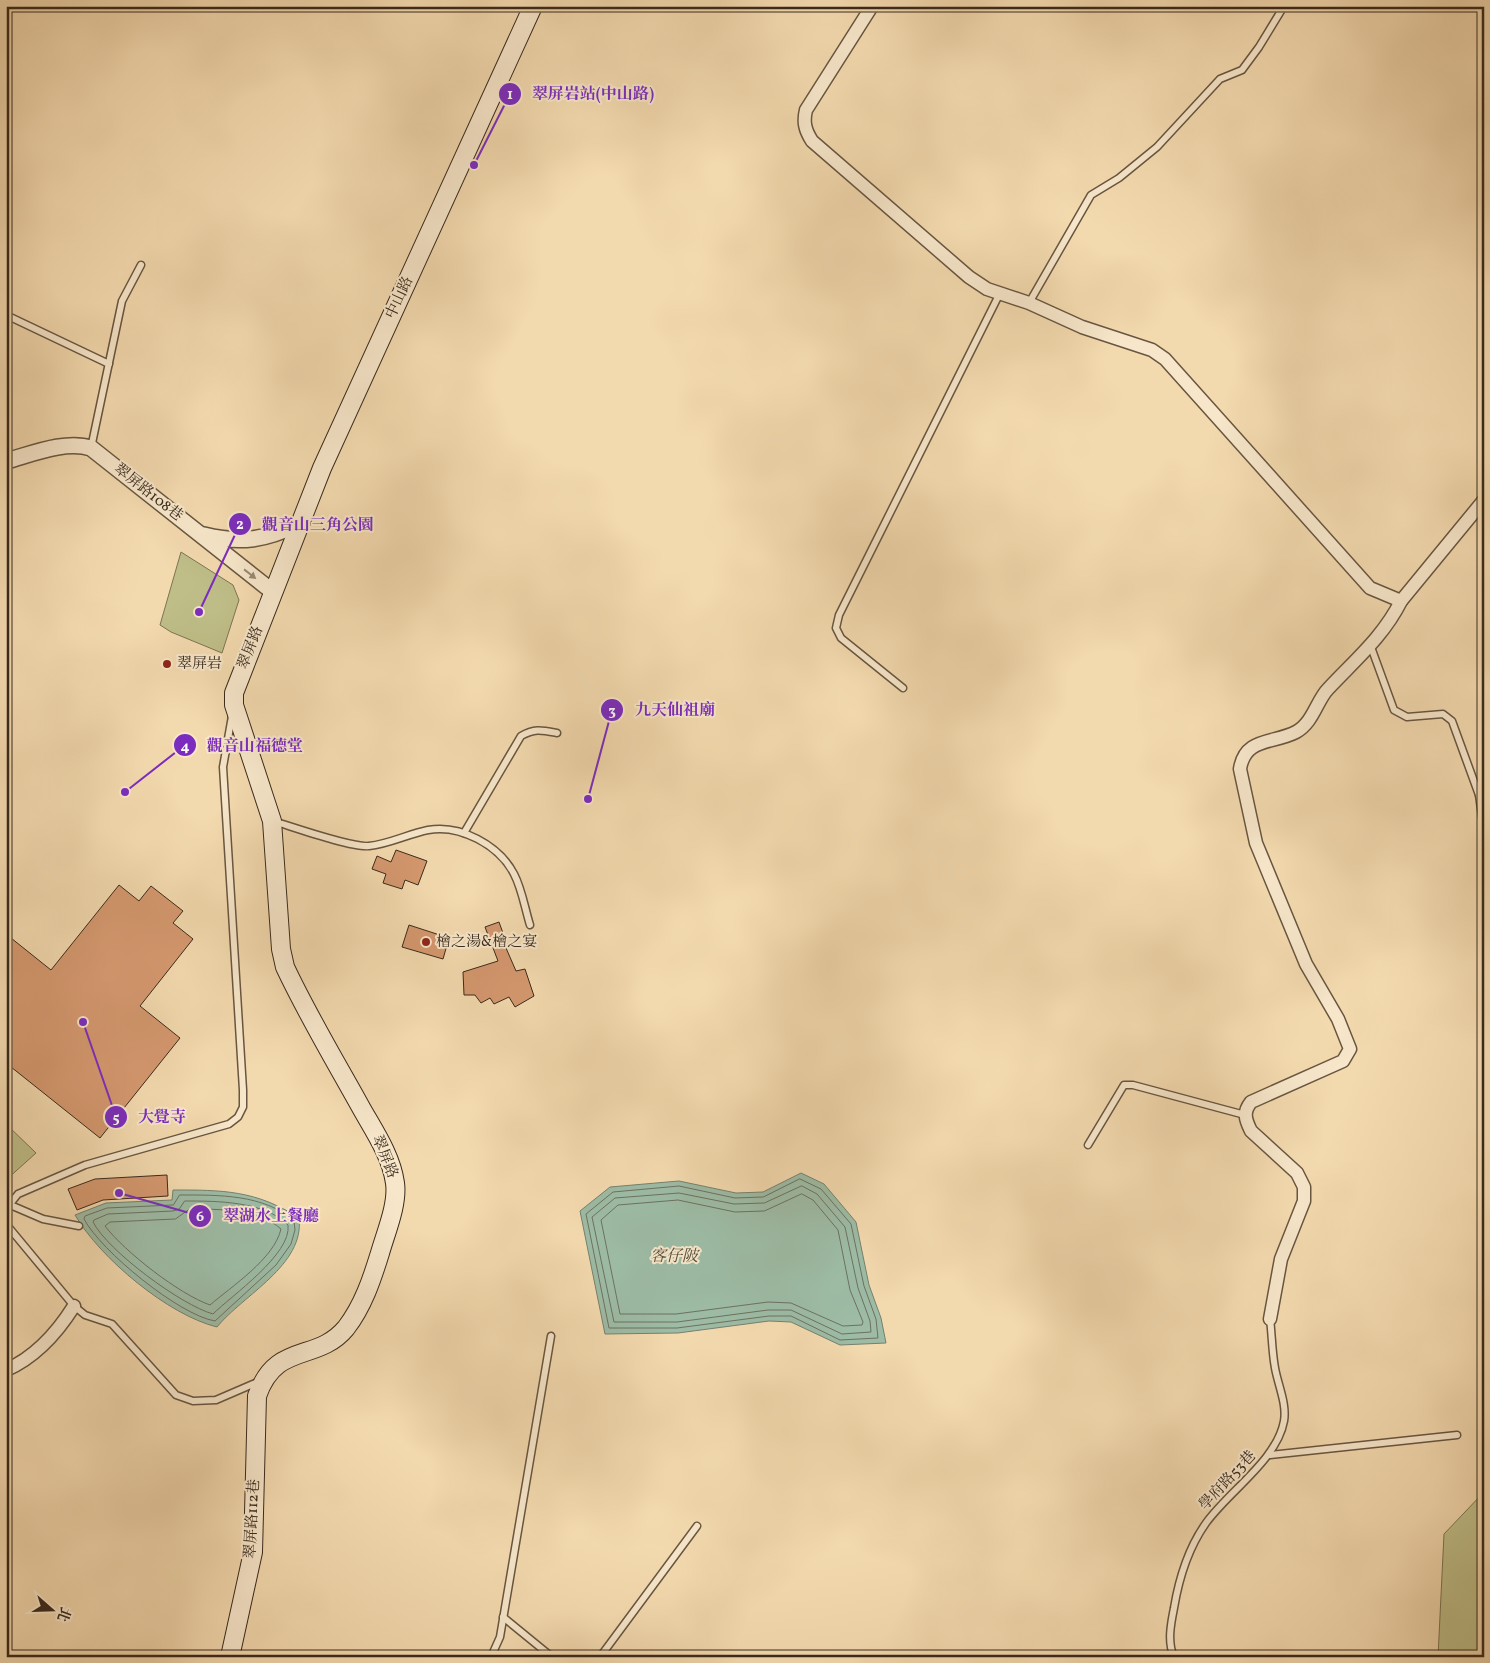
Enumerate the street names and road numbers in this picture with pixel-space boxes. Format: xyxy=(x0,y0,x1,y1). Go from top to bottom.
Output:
street label: 中山路 xyxy=(381,273,419,323)
street label: 翠屏路108巷 xyxy=(109,459,187,527)
street label: 翠屏路 xyxy=(233,623,269,673)
street label: 翠屏路 xyxy=(366,1132,402,1182)
street label: 學府路53巷 xyxy=(1195,1446,1261,1516)
street label: 翠屏路112巷 xyxy=(240,1479,266,1559)

